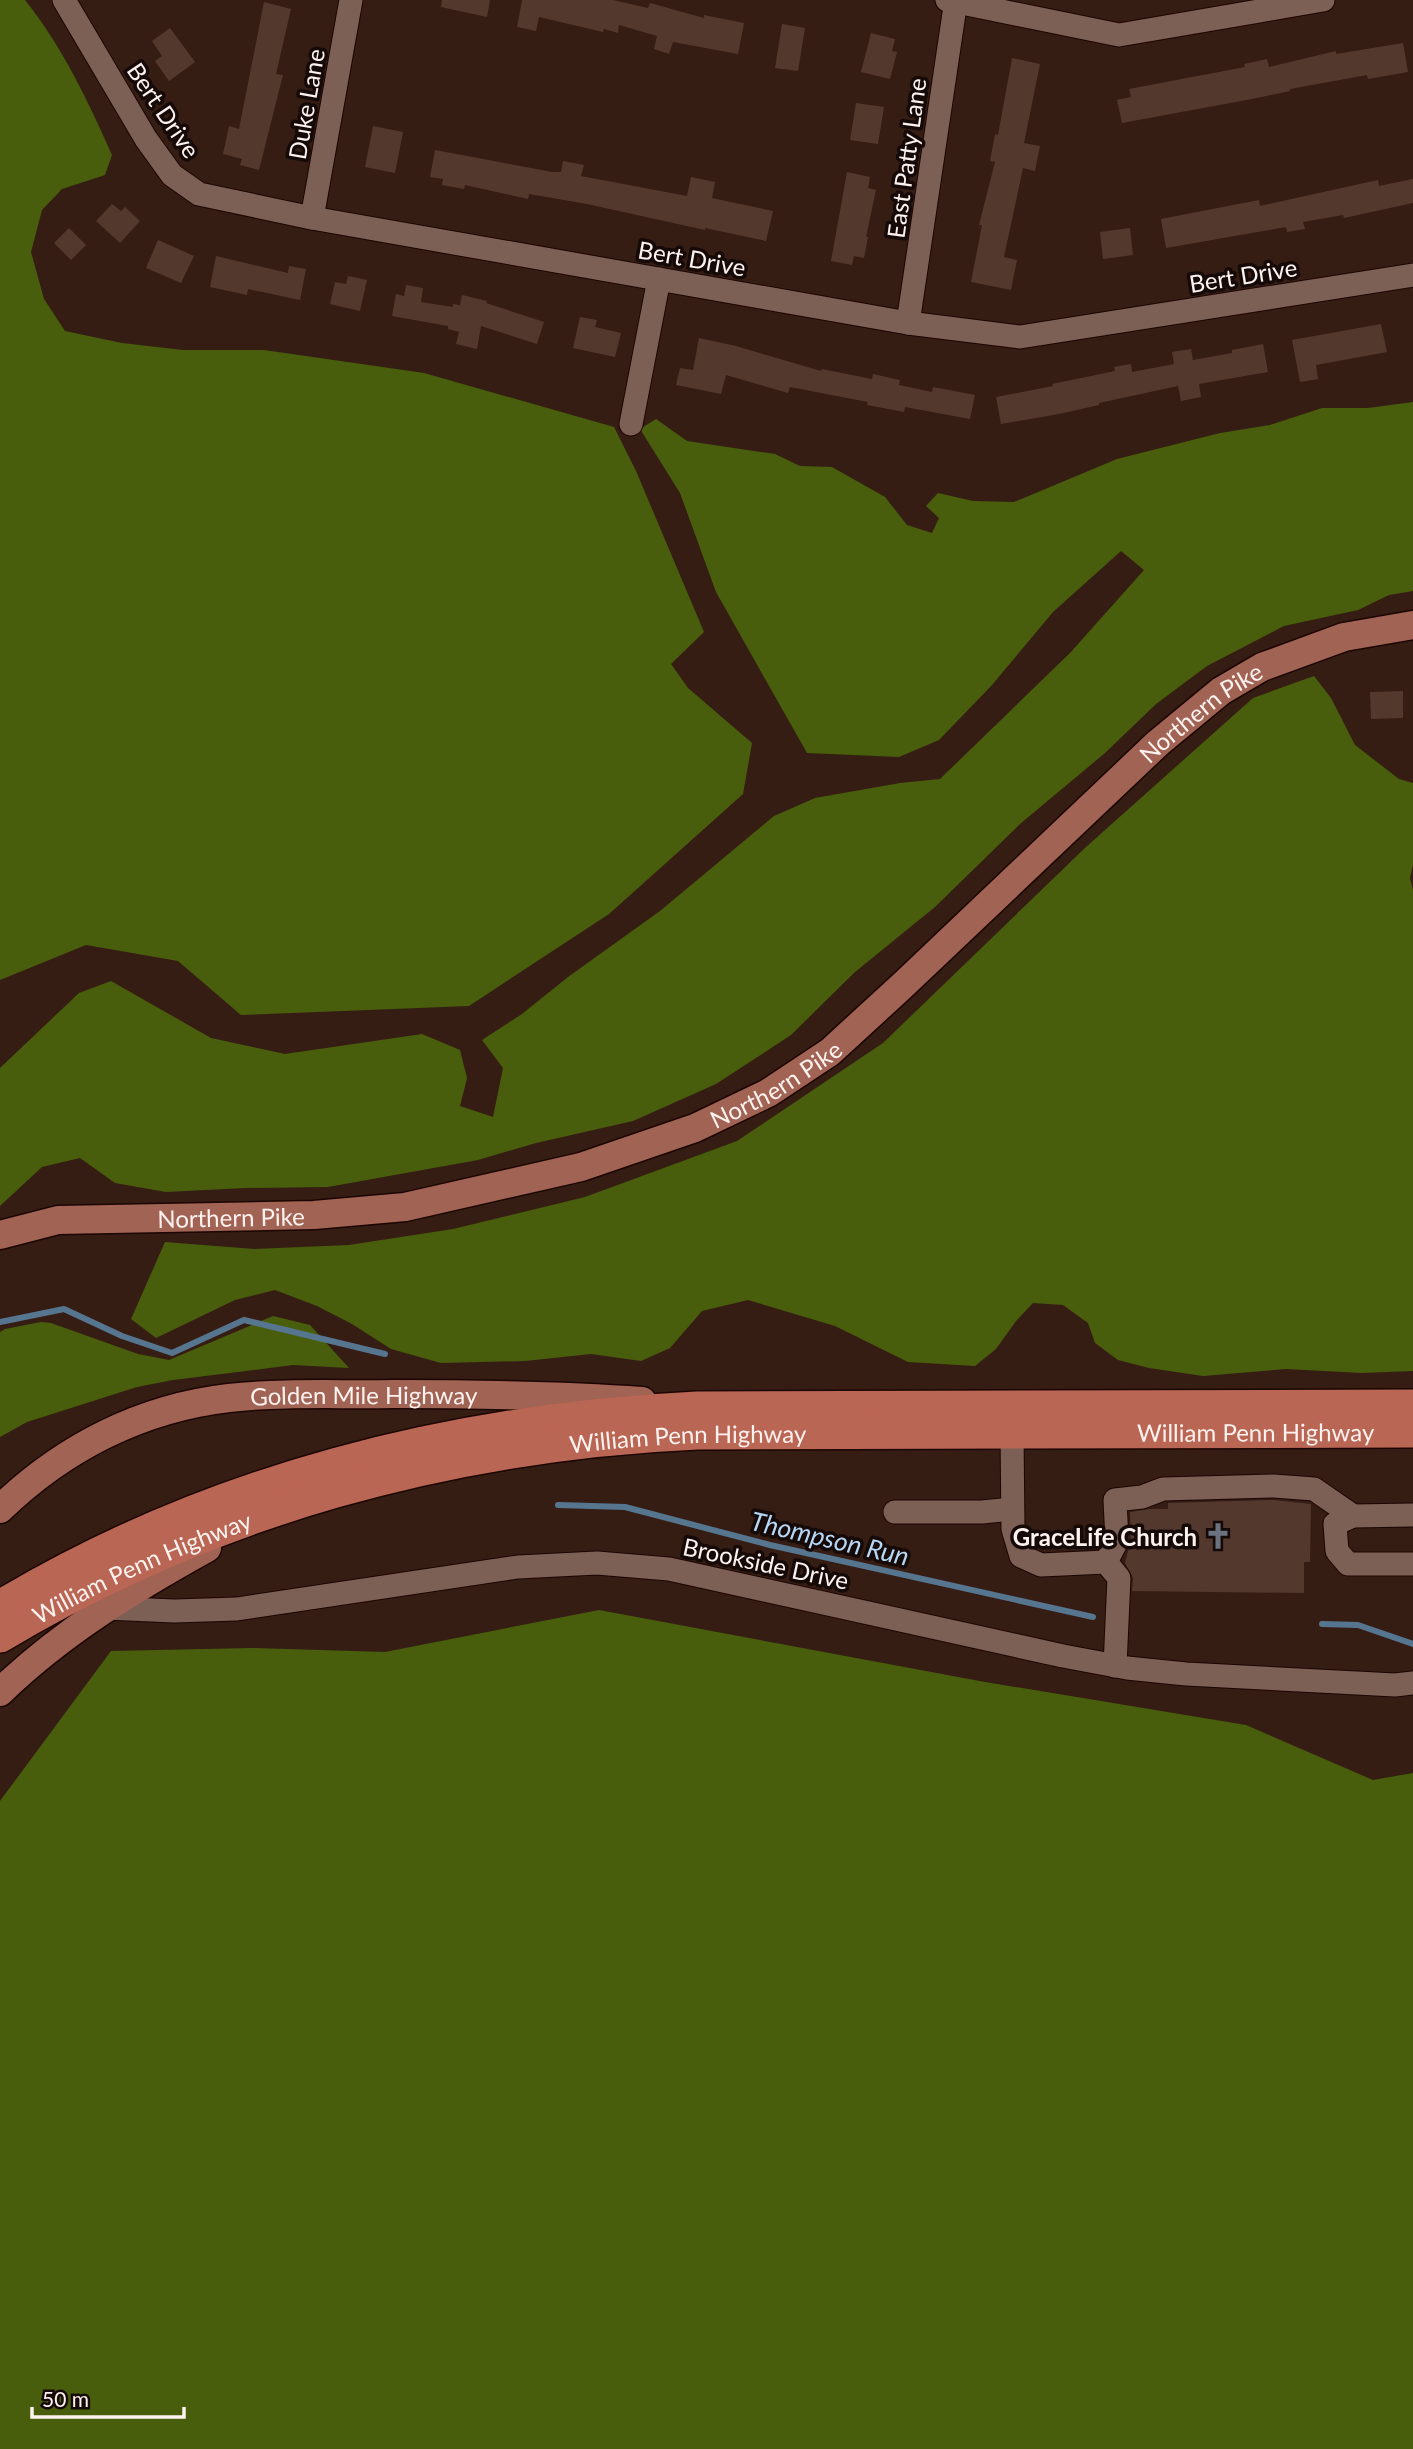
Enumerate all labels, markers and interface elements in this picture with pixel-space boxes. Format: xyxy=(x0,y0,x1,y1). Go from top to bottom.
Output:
street label: Duke Lane xyxy=(282,46,330,162)
street label: Bert Drive xyxy=(122,57,206,163)
street label: East Patty Lane xyxy=(880,76,932,240)
street label: Bert Drive xyxy=(636,234,748,282)
street label: Bert Drive xyxy=(1187,252,1299,298)
street label: Northern Pike xyxy=(1133,656,1267,768)
street label: Northern Pike xyxy=(705,1034,847,1133)
street label: Northern Pike xyxy=(157,1201,305,1233)
street label: Golden Mile Highway xyxy=(249,1379,478,1411)
street label: William Penn Highway xyxy=(1137,1417,1375,1446)
street label: William Penn Highway xyxy=(568,1418,807,1458)
water label: Thompson Run xyxy=(748,1504,912,1572)
street label: William Penn Highway xyxy=(27,1505,256,1629)
church icon: GraceLife Church xyxy=(1203,1521,1233,1551)
place label: GraceLife Church xyxy=(1013,1522,1197,1551)
street label: Brookside Drive xyxy=(681,1531,851,1595)
scale bar xyxy=(32,2376,184,2420)
text: 50 m xyxy=(42,2386,89,2411)

